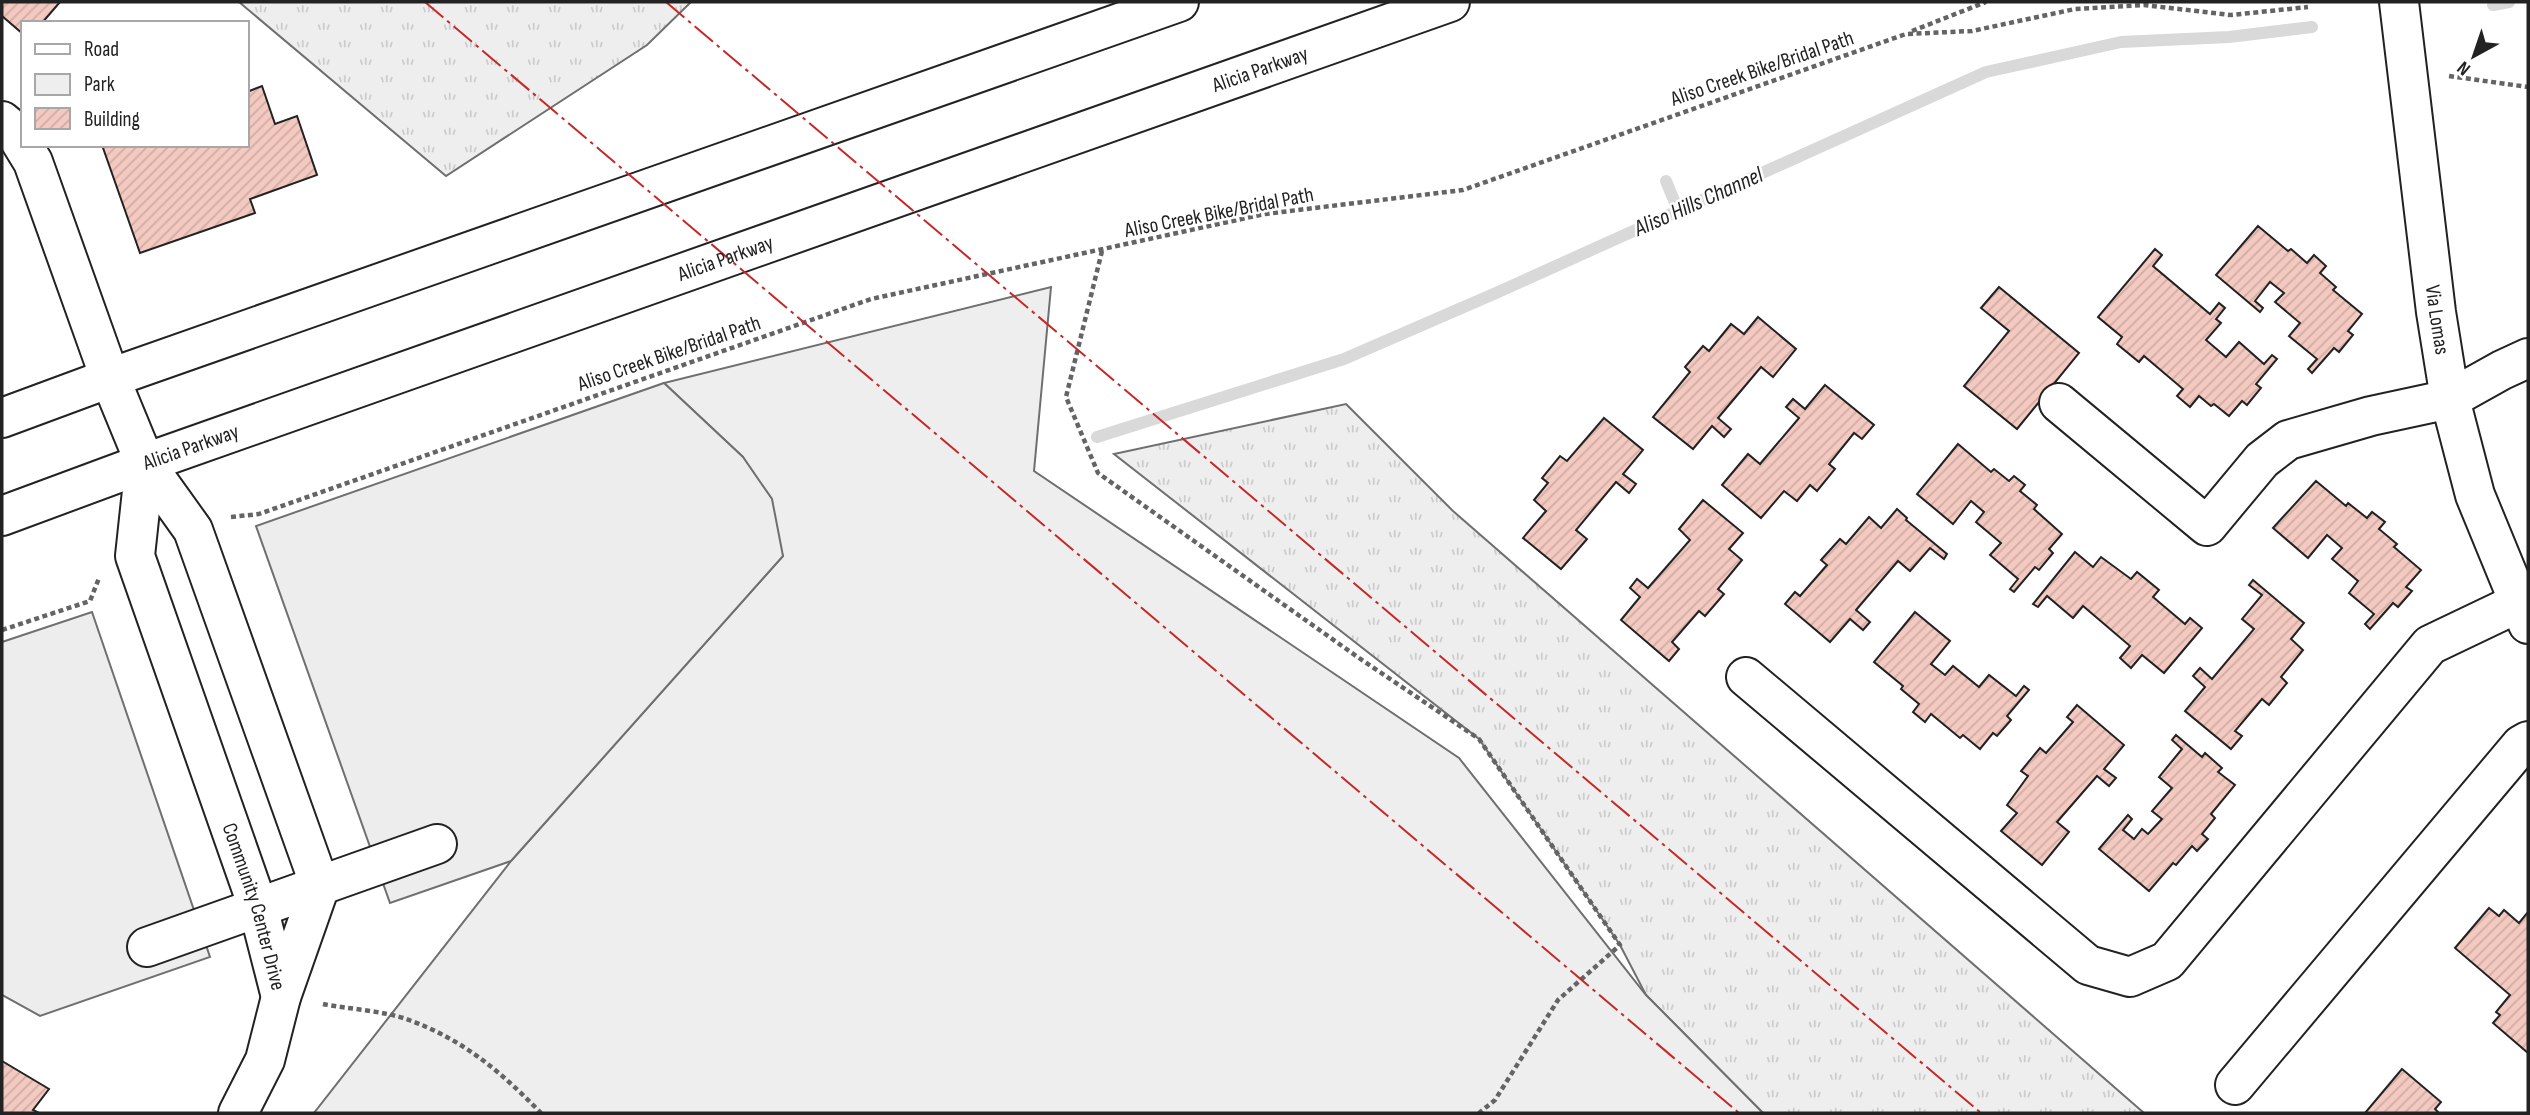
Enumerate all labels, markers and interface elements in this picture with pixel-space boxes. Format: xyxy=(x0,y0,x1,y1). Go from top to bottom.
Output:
legend xyxy=(21,21,248,147)
north arrow xyxy=(2439,21,2509,91)
street label: Aliso Creek Bike/Bridal Path xyxy=(1666,25,1857,112)
text: Road xyxy=(84,37,119,62)
street label: Alicia Parkway xyxy=(1208,41,1311,98)
text: N xyxy=(2453,56,2475,80)
text: Park xyxy=(84,72,115,97)
text: Building xyxy=(84,107,140,132)
water label: Aliso Hills Channel xyxy=(1629,161,1768,243)
street label: Aliso Creek Bike/Bridal Path xyxy=(1121,182,1316,243)
street label: Alicia Parkway xyxy=(673,230,777,287)
street label: Via Lomas xyxy=(2420,283,2455,356)
street label: Aliso Creek Bike/Bridal Path xyxy=(573,310,764,397)
street label: Alicia Parkway xyxy=(139,419,242,476)
street label: Community Center Drive xyxy=(217,820,291,993)

